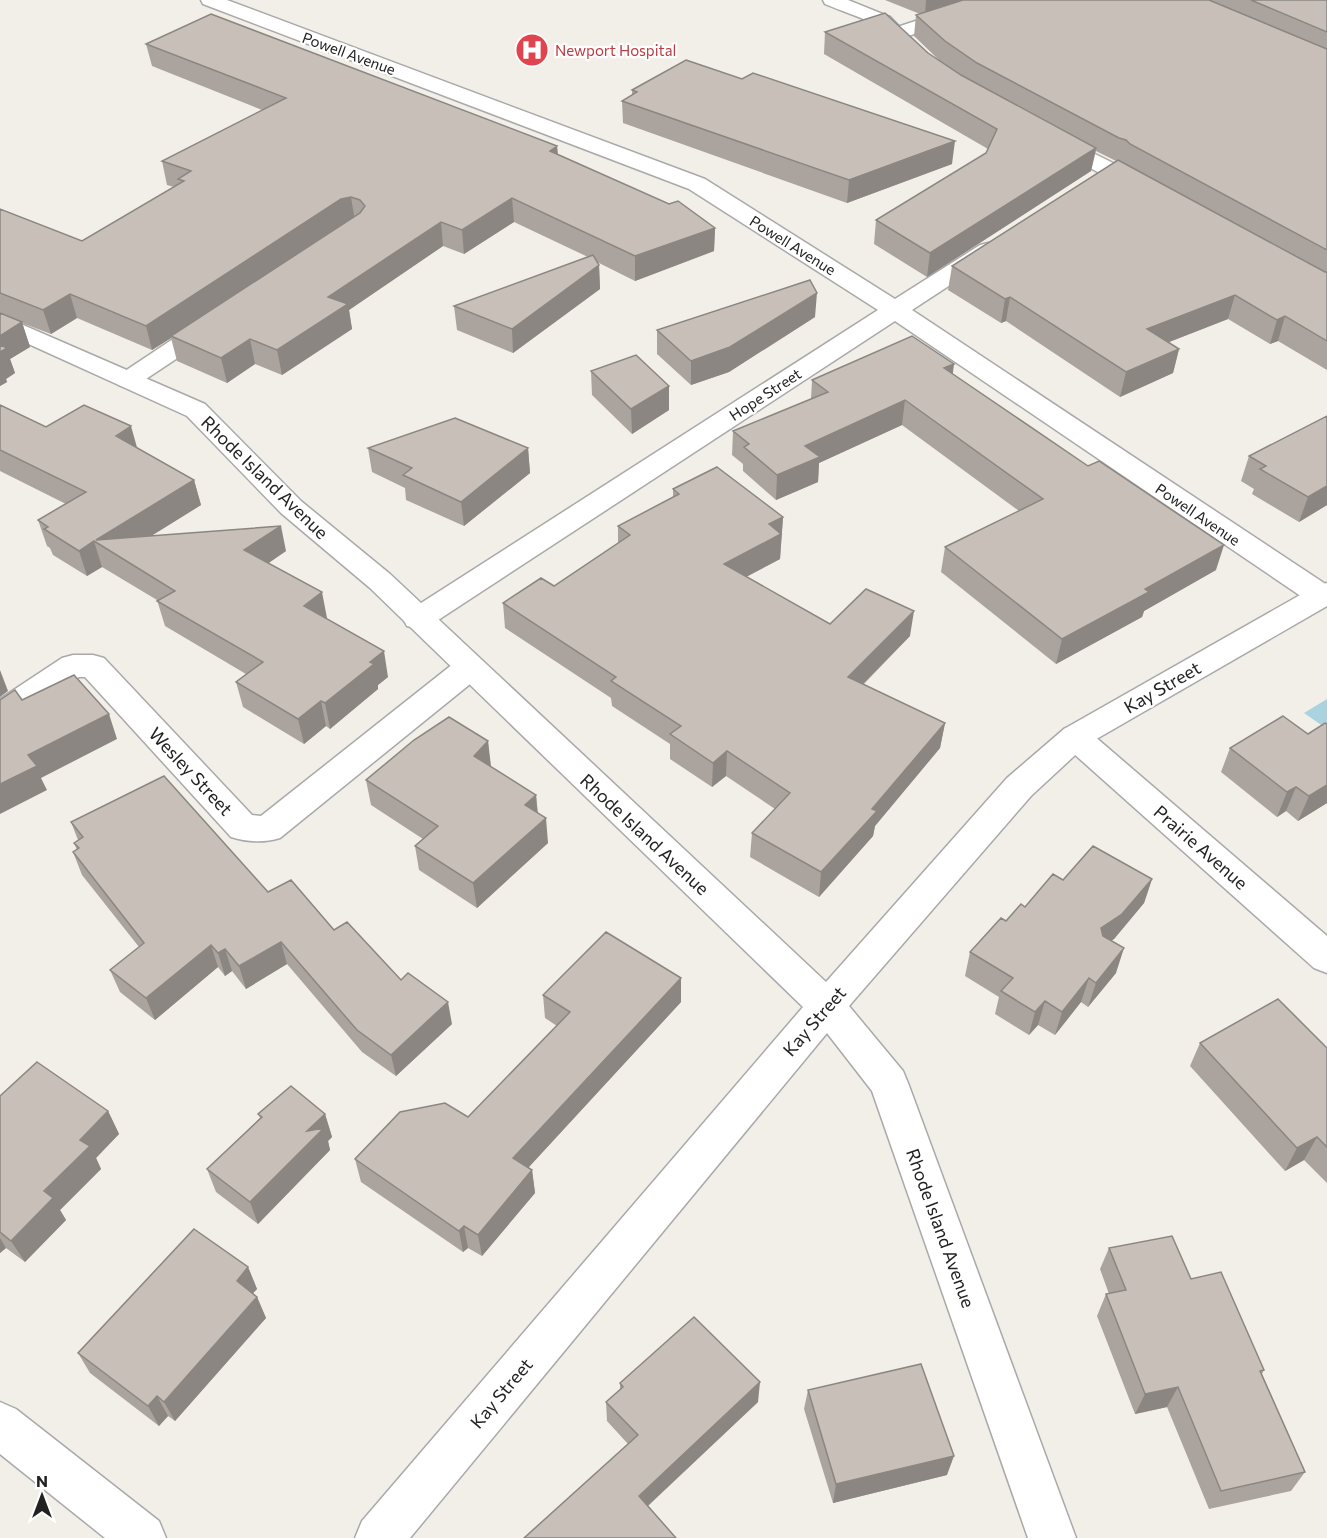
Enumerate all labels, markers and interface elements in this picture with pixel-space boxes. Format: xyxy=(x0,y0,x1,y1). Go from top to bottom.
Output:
street label: Powell Avenue xyxy=(300,28,398,78)
hospital icon: Newport Hospital xyxy=(514,32,550,68)
place label: Newport Hospital xyxy=(555,41,676,59)
street label: Powell Avenue xyxy=(747,211,839,279)
street label: Hope Street xyxy=(726,364,804,424)
street label: Rhode Island Avenue xyxy=(197,411,333,543)
street label: Powell Avenue xyxy=(1152,479,1244,549)
street label: Kay Street xyxy=(1120,656,1204,718)
street label: Wesley Street xyxy=(145,722,237,820)
street label: Rhode Island Avenue xyxy=(576,769,714,899)
street label: Prairie Avenue xyxy=(1150,800,1252,894)
street label: Kay Street xyxy=(778,982,850,1060)
street label: Rhode Island Avenue xyxy=(902,1145,980,1311)
street label: Kay Street xyxy=(465,1353,537,1433)
north arrow xyxy=(12,1466,72,1526)
text: N xyxy=(36,1471,48,1490)

